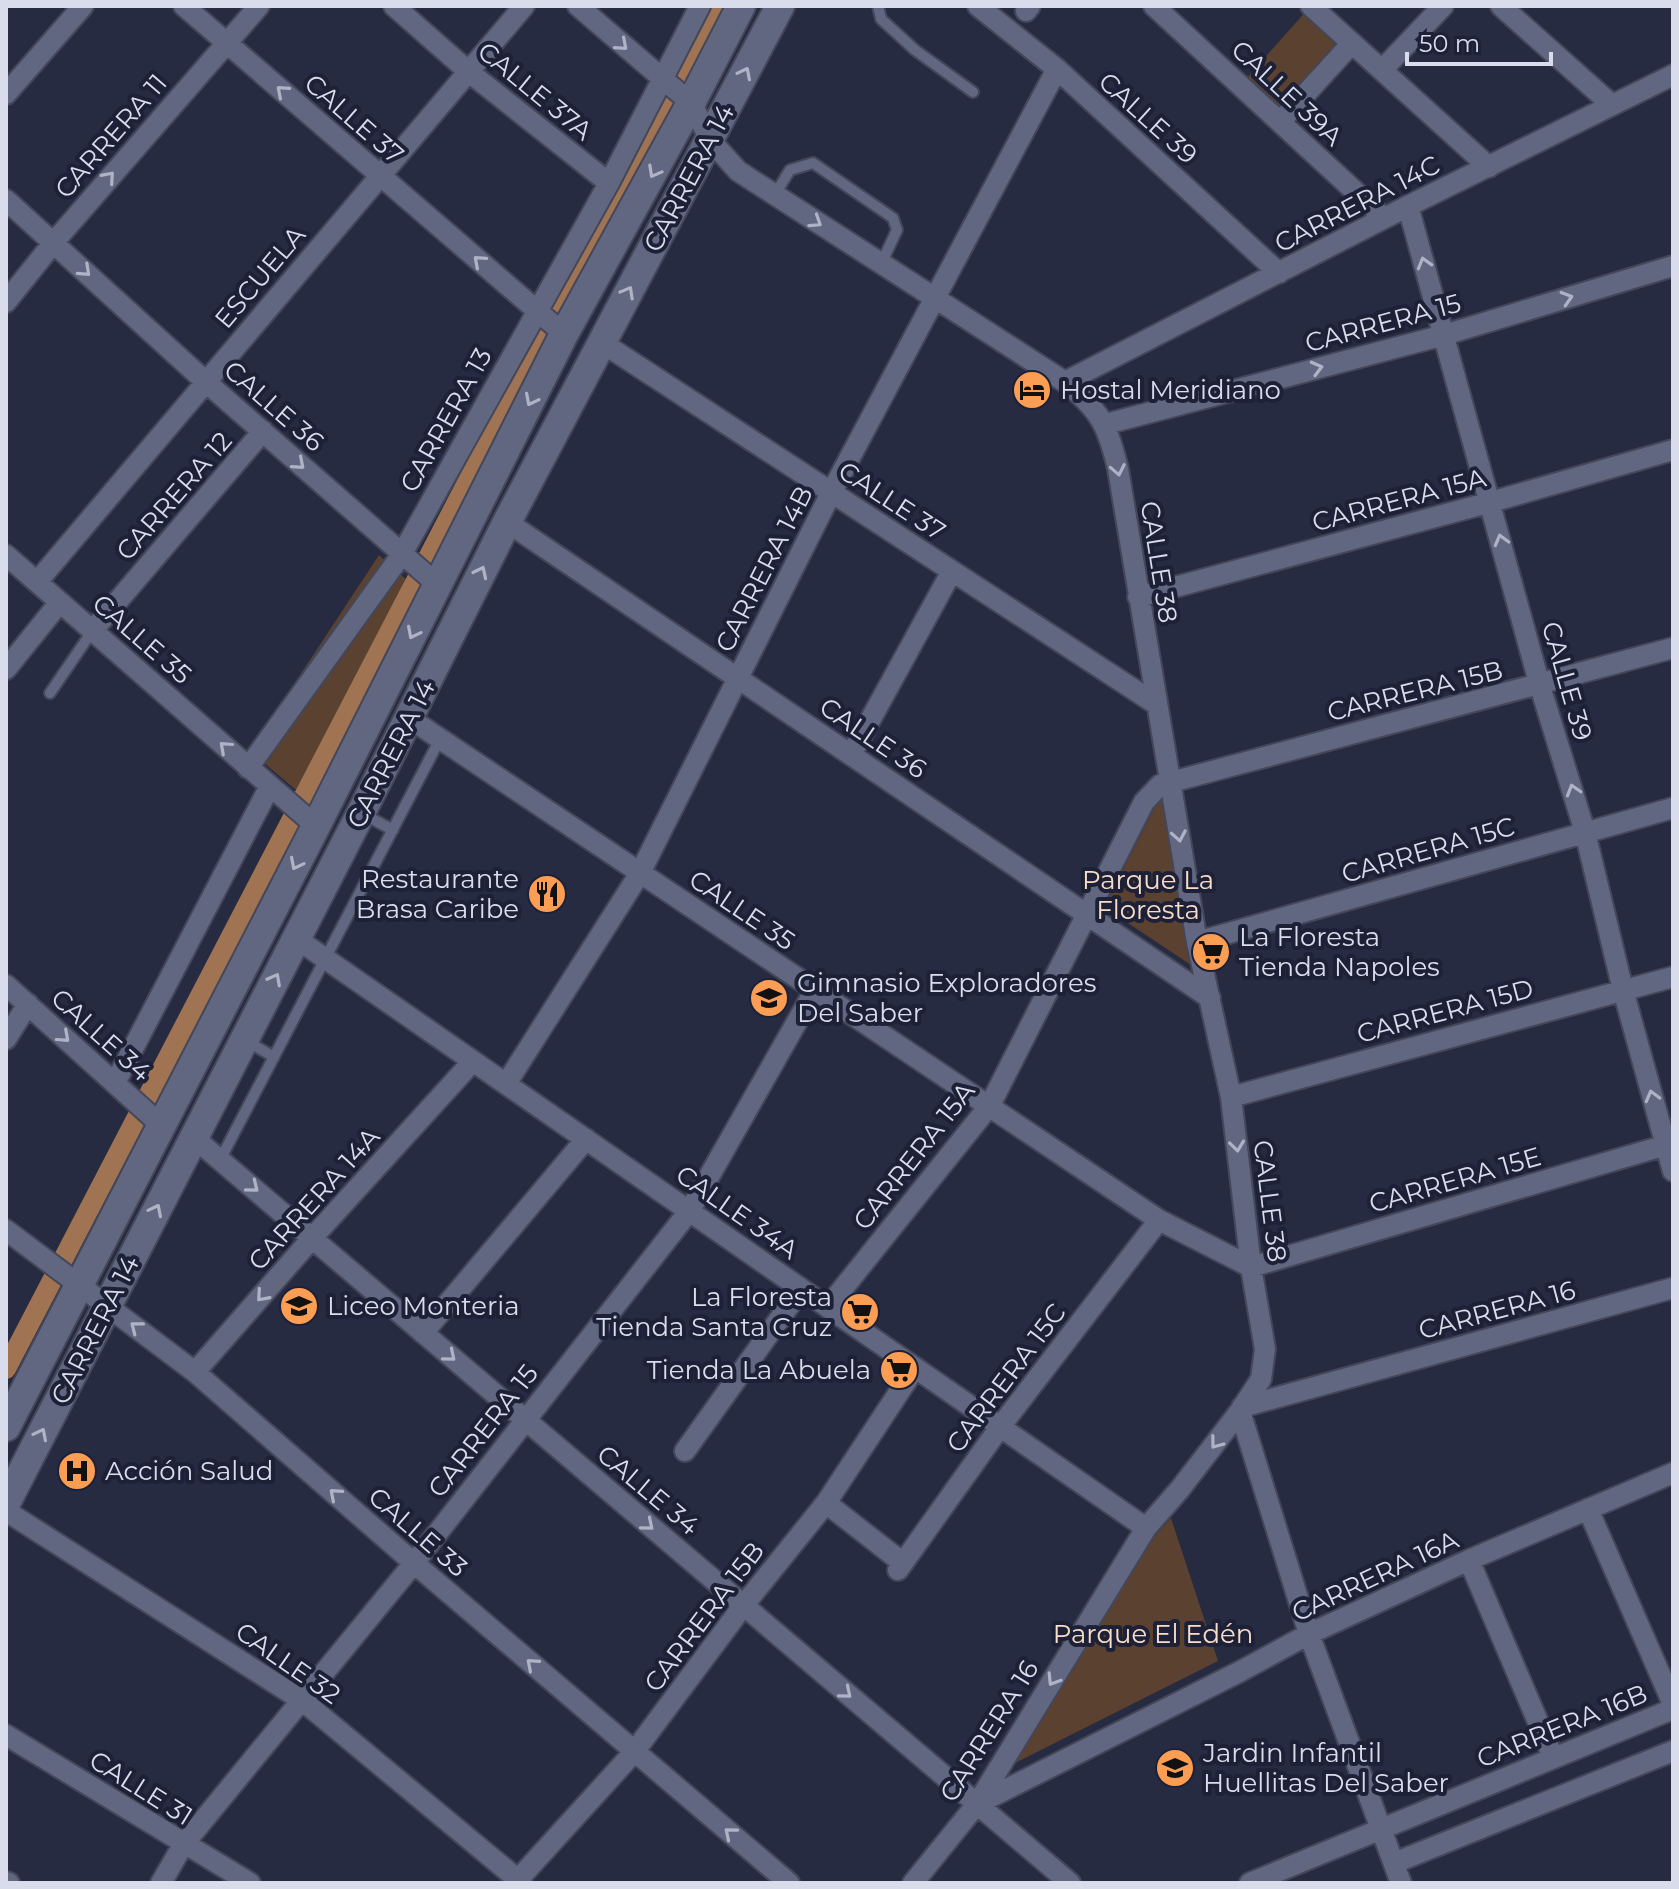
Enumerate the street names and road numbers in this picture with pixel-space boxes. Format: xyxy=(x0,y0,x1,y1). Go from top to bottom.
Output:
street label: CALLE 39A xyxy=(1225,33,1350,153)
street label: CALLE 37A xyxy=(471,35,599,147)
street label: CALLE 39 xyxy=(1092,65,1204,171)
street label: CARRERA 11 xyxy=(48,67,174,205)
street label: CALLE 37 xyxy=(298,67,410,171)
street label: CARRERA 14 xyxy=(637,99,741,257)
street label: CARRERA 14C xyxy=(1269,149,1445,259)
street label: ESCUELA xyxy=(208,219,312,335)
street label: CARRERA 15 xyxy=(1302,287,1464,359)
street label: CARRERA 13 xyxy=(393,342,499,498)
street label: CALLE 36 xyxy=(217,354,331,458)
street label: CARRERA 12 xyxy=(109,425,239,567)
street label: CALLE 37 xyxy=(833,455,951,547)
street label: CARRERA 15A xyxy=(1309,461,1490,539)
street label: CARRERA 14B xyxy=(708,481,820,657)
street label: CALLE 38 xyxy=(1134,499,1184,625)
street label: CALLE 35 xyxy=(86,587,198,691)
street label: CALLE 39 xyxy=(1535,618,1599,744)
street label: CARRERA 15B xyxy=(1324,654,1506,728)
street label: CARRERA 14 xyxy=(340,674,442,834)
street label: CALLE 36 xyxy=(814,691,933,785)
street label: CARRERA 15C xyxy=(1338,810,1518,890)
street label: CALLE 35 xyxy=(683,863,801,957)
street label: CARRERA 15D xyxy=(1353,972,1537,1050)
street label: CALLE 34 xyxy=(44,982,158,1088)
street label: CARRERA 15A xyxy=(846,1076,982,1236)
street label: CARRERA 14A xyxy=(242,1121,387,1277)
street label: CALLE 38 xyxy=(1247,1138,1293,1264)
street label: CARRERA 15E xyxy=(1365,1140,1545,1220)
street label: CALLE 34A xyxy=(670,1158,805,1266)
street label: CARRERA 14 xyxy=(44,1250,146,1410)
street label: CARRERA 16 xyxy=(1415,1274,1579,1346)
street label: CARRERA 15C xyxy=(940,1297,1072,1459)
street label: CARRERA 15 xyxy=(421,1358,545,1504)
street label: CALLE 34 xyxy=(590,1438,706,1542)
street label: CALLE 33 xyxy=(362,1480,474,1584)
street label: CARRERA 16A xyxy=(1287,1523,1464,1629)
street label: CARRERA 15B xyxy=(637,1536,771,1698)
street label: CALLE 32 xyxy=(229,1615,347,1711)
street label: CARRERA 16 xyxy=(933,1654,1045,1808)
street label: CARRERA 16B xyxy=(1472,1677,1652,1775)
street label: CALLE 31 xyxy=(84,1744,198,1832)

